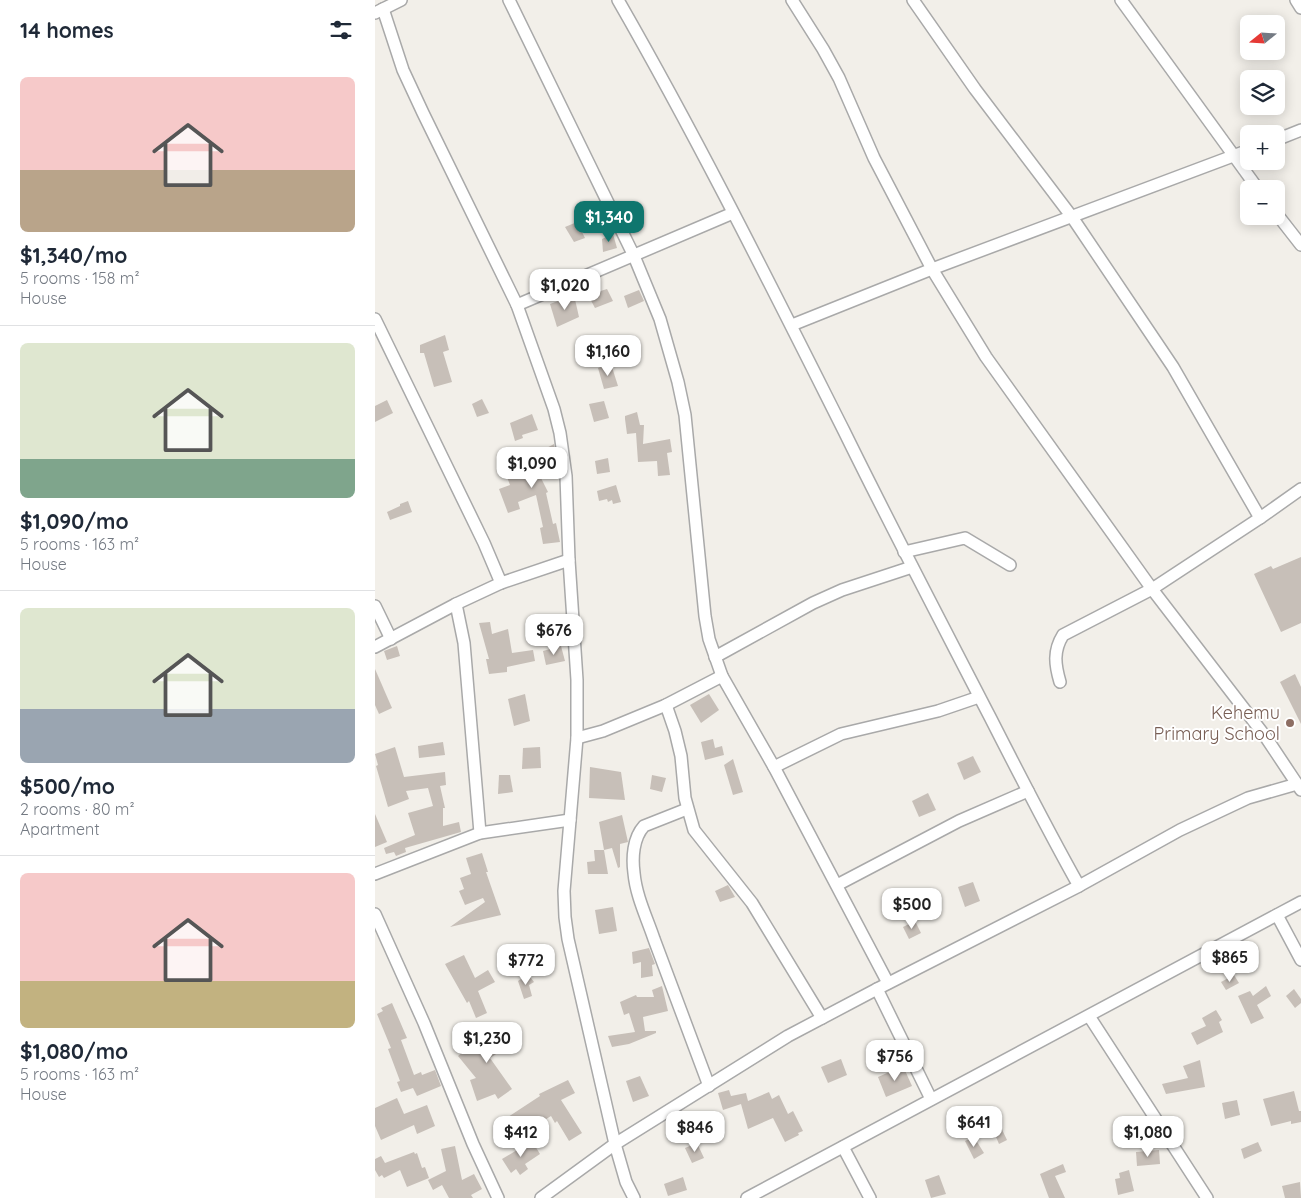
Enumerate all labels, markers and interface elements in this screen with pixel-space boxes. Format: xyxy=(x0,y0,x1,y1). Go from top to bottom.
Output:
north arrow xyxy=(1240,15,1285,60)
map controls xyxy=(1240,15,1285,225)
icon: filters xyxy=(327,16,355,44)
text: 14 homes xyxy=(20,17,114,43)
button: layers xyxy=(1240,70,1285,115)
icon: home xyxy=(143,110,233,200)
button: + xyxy=(1240,125,1285,170)
button: − xyxy=(1240,180,1285,225)
pin: $1,340 xyxy=(568,200,650,243)
text: $1,340 xyxy=(585,207,633,227)
text: $1,340/mo xyxy=(20,242,127,268)
text: 5 rooms · 158 m² xyxy=(20,268,140,288)
pin: $1,020 xyxy=(524,268,606,311)
text: $1,020 xyxy=(541,275,589,295)
text: House xyxy=(20,288,67,308)
pin: $1,160 xyxy=(567,334,649,377)
text: $1,160 xyxy=(586,341,630,361)
icon: home xyxy=(143,375,233,465)
pin: $1,090 xyxy=(491,446,573,489)
text: $1,090 xyxy=(508,453,556,473)
text: $1,090/mo xyxy=(20,508,129,534)
text: 5 rooms · 163 m² xyxy=(20,534,139,554)
text: House xyxy=(20,554,67,574)
pin: $676 xyxy=(524,614,584,656)
text: $676 xyxy=(536,620,572,640)
icon: home xyxy=(143,640,233,730)
place label: Kehemu Primary School xyxy=(1154,701,1280,745)
marker: Kehemu Primary School xyxy=(1284,717,1296,729)
text: $500/mo xyxy=(20,773,115,799)
text: 2 rooms · 80 m² xyxy=(20,799,135,819)
text: Apartment xyxy=(20,819,100,839)
pin: $500 xyxy=(882,888,942,930)
text: $500 xyxy=(893,894,931,914)
icon: home xyxy=(143,905,233,995)
pin: $865 xyxy=(1200,940,1260,983)
pin: $772 xyxy=(496,944,556,986)
text: $865 xyxy=(1212,947,1248,967)
text: $772 xyxy=(508,950,544,970)
pin: $1,230 xyxy=(446,1022,528,1064)
text: $1,230 xyxy=(463,1028,511,1048)
text: $1,080/mo xyxy=(20,1038,128,1064)
pin: $756 xyxy=(865,1040,925,1082)
text: $756 xyxy=(877,1046,913,1066)
text: 5 rooms · 163 m² xyxy=(20,1064,139,1084)
text: House xyxy=(20,1084,67,1104)
pin: $641 xyxy=(944,1106,1004,1148)
pin: $846 xyxy=(665,1110,725,1153)
text: $641 xyxy=(957,1112,991,1132)
pin: $412 xyxy=(491,1116,551,1158)
pin: $1,080 xyxy=(1107,1116,1189,1158)
text: $846 xyxy=(677,1117,713,1137)
text: $412 xyxy=(504,1122,538,1142)
text: $1,080 xyxy=(1124,1122,1172,1142)

